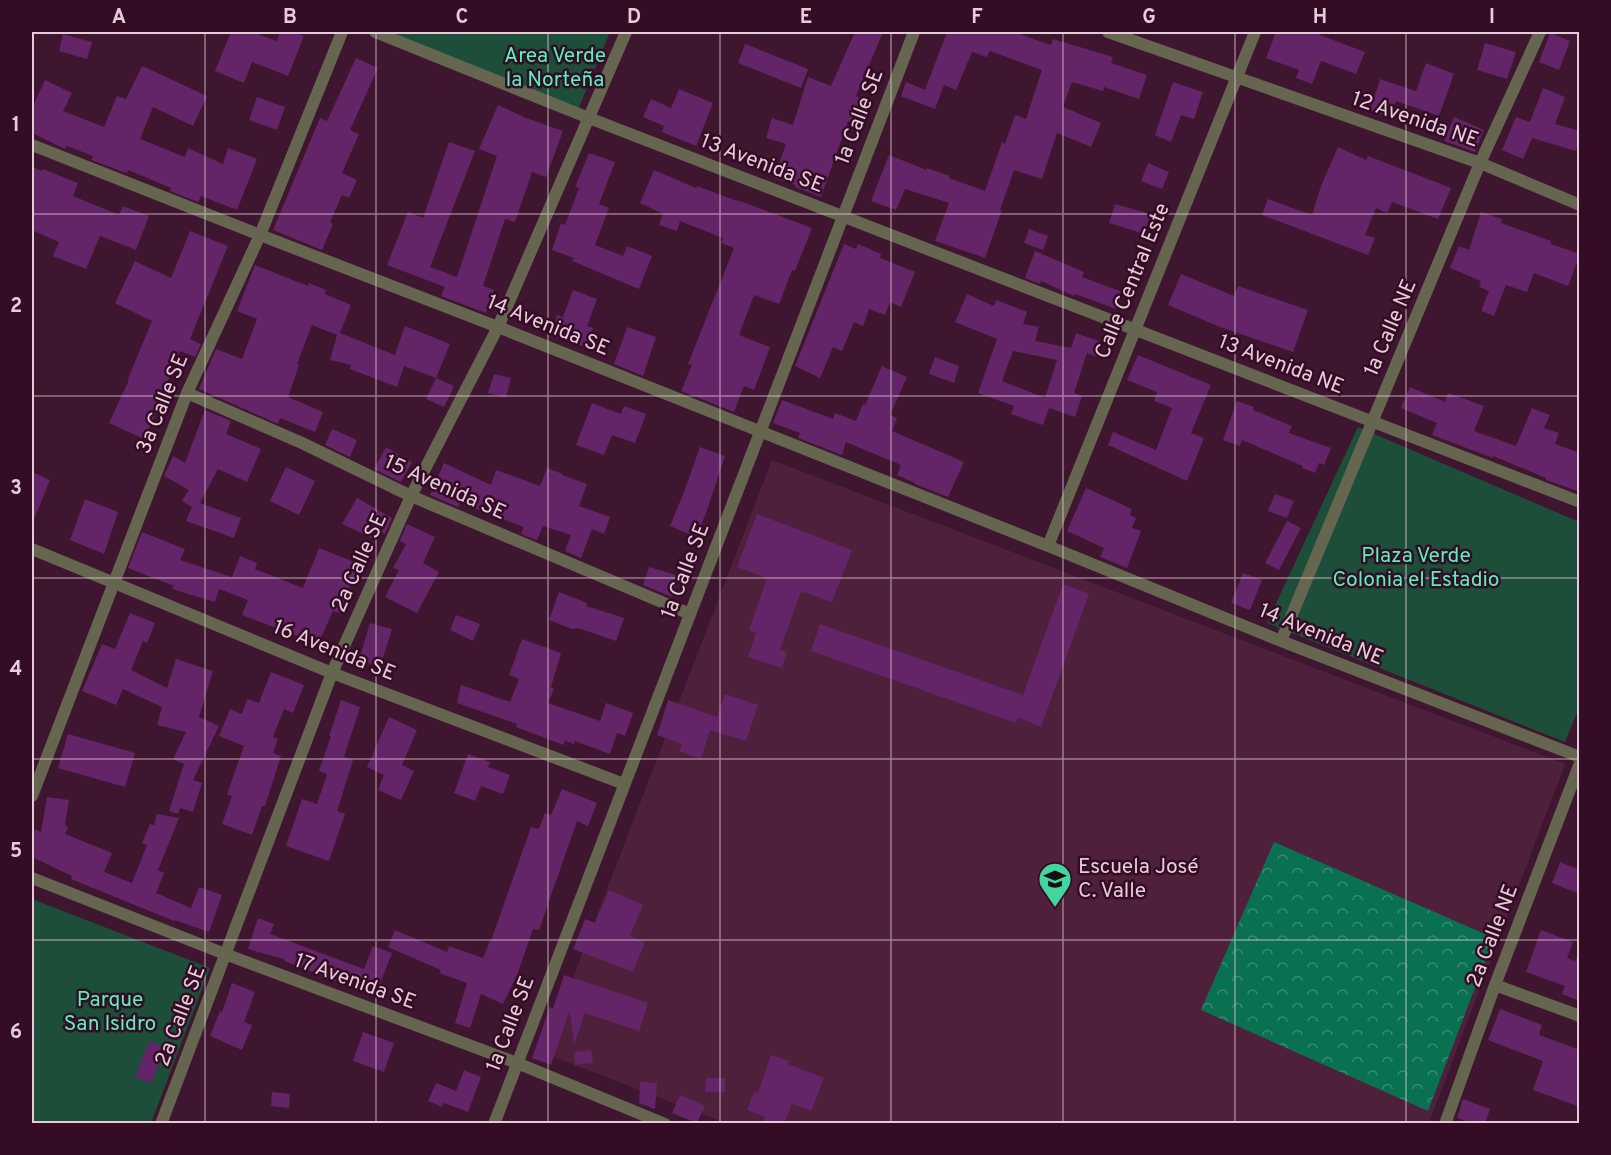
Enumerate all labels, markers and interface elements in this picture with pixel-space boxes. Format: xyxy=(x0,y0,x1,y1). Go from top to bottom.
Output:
text: A xyxy=(112,5,126,31)
text: B xyxy=(283,5,297,31)
text: C xyxy=(456,5,468,31)
text: D xyxy=(627,5,641,31)
text: E xyxy=(800,5,812,31)
text: F xyxy=(971,5,983,31)
text: G xyxy=(1142,5,1156,31)
text: H xyxy=(1313,5,1327,31)
text: I xyxy=(1489,5,1495,31)
park label: Area Verde la Norteña xyxy=(504,43,606,94)
street label: 1a Calle SE xyxy=(829,65,891,169)
street label: 12 Avenida NE xyxy=(1348,86,1482,154)
text: 1 xyxy=(12,113,20,139)
street label: 13 Avenida SE xyxy=(696,128,828,200)
street label: Calle Central Este xyxy=(1089,199,1177,363)
street label: 1a Calle NE xyxy=(1359,276,1423,380)
street label: 14 Avenida SE xyxy=(483,289,613,363)
text: 2 xyxy=(10,294,22,320)
street label: 13 Avenida NE xyxy=(1214,329,1348,401)
street label: 3a Calle SE xyxy=(131,350,195,458)
street label: 15 Avenida SE xyxy=(380,449,510,527)
text: 3 xyxy=(10,476,22,502)
street label: 2a Calle SE xyxy=(326,509,394,617)
street label: 1a Calle SE xyxy=(655,519,717,623)
park label: Plaza Verde Colonia el Estadio xyxy=(1332,543,1500,594)
street label: 14 Avenida NE xyxy=(1255,598,1387,672)
street label: 16 Avenida SE xyxy=(269,614,399,688)
text: 4 xyxy=(10,657,22,683)
text: 5 xyxy=(10,839,22,865)
place label: Escuela José C. Valle xyxy=(1078,854,1199,905)
school or university icon: Escuela José C. Valle xyxy=(1037,861,1073,908)
street label: 2a Calle NE xyxy=(1461,881,1525,991)
street label: 17 Avenida SE xyxy=(291,948,419,1016)
street label: 2a Calle SE xyxy=(149,962,213,1070)
street label: 1a Calle SE xyxy=(480,972,542,1076)
park label: Parque San Isidro xyxy=(64,987,156,1038)
text: 6 xyxy=(10,1020,22,1046)

